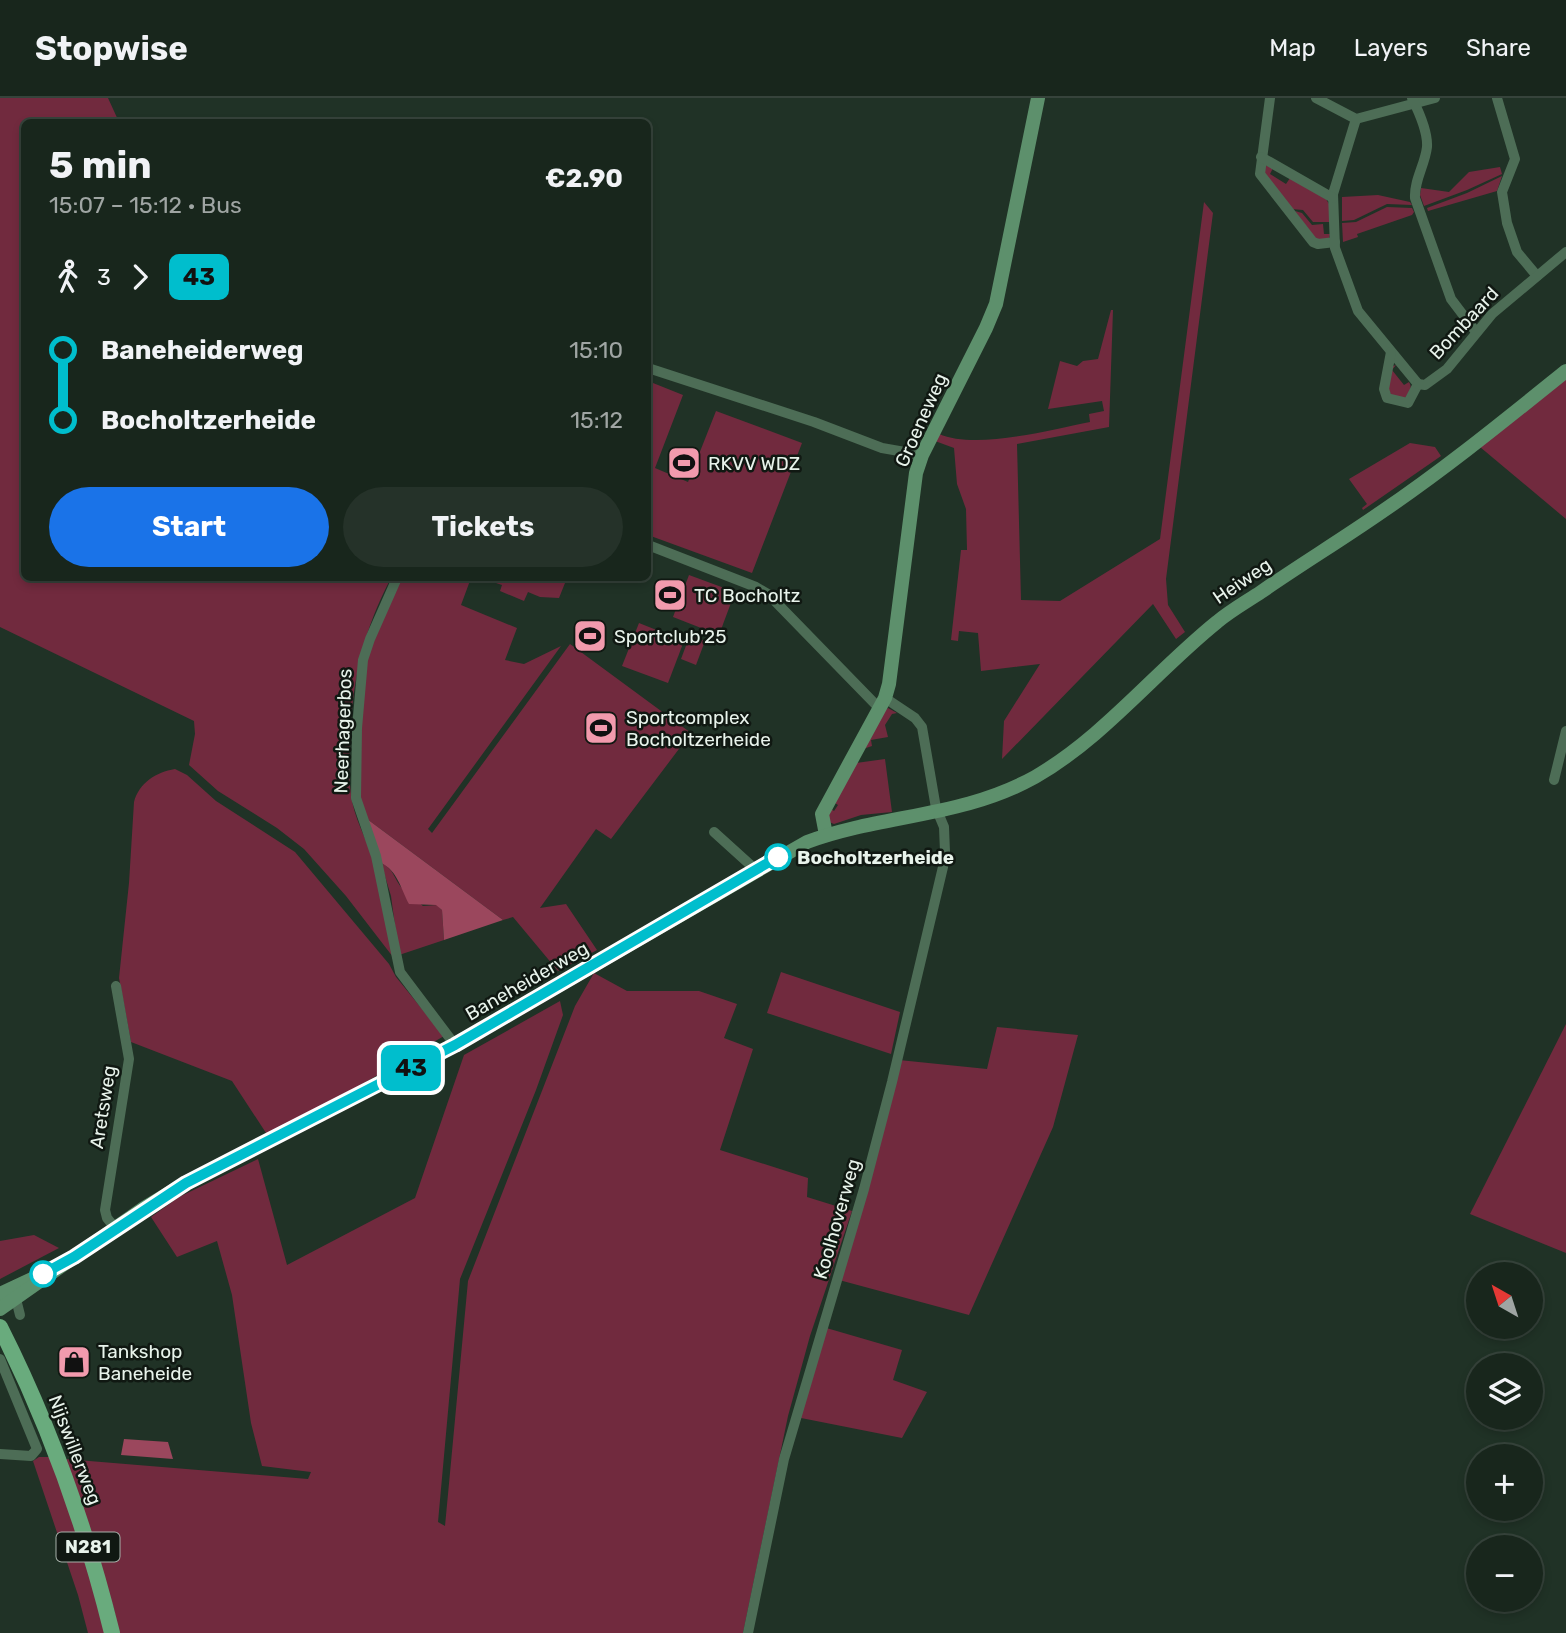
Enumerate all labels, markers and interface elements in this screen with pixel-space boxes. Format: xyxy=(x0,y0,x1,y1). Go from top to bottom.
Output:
text: Stopwise xyxy=(35,29,188,68)
text: Map xyxy=(1269,34,1316,62)
text: Layers xyxy=(1354,34,1428,62)
text: Share xyxy=(1466,34,1531,62)
text: 5 min xyxy=(49,142,152,188)
text: €2.90 xyxy=(545,163,623,194)
text: 15:07 – 15:12 · Bus xyxy=(49,191,242,219)
icon: walk xyxy=(49,258,87,296)
icon: forward xyxy=(121,258,159,296)
text: 3 xyxy=(97,263,111,291)
text: 43 xyxy=(183,263,215,291)
street label: Bombaard xyxy=(1425,282,1503,364)
text: Baneheiderweg xyxy=(101,335,304,366)
text: 15:10 xyxy=(569,336,623,364)
street label: Groeneweg xyxy=(890,369,952,471)
text: Bocholtzerheide xyxy=(101,405,316,436)
text: 15:12 xyxy=(570,406,623,434)
sports icon: RKVV WDZ xyxy=(665,444,703,482)
place label: RKVV WDZ xyxy=(708,452,800,475)
button: Start xyxy=(49,487,329,567)
button: Tickets xyxy=(343,487,623,567)
street label: Heiweg xyxy=(1208,553,1276,609)
sports icon: TC Bocholtz xyxy=(651,576,689,614)
place label: TC Bocholtz xyxy=(694,584,800,607)
sports icon: Sportclub'25 xyxy=(571,617,609,655)
place label: Sportclub'25 xyxy=(614,625,726,648)
street label: Neerhagerbos xyxy=(329,668,357,794)
place label: Sportcomplex Bocholtzerheide xyxy=(626,706,771,751)
sports icon: Sportcomplex Bocholtzerheide xyxy=(582,709,620,747)
marker: Bocholtzerheide xyxy=(765,844,791,870)
place label: Bocholtzerheide xyxy=(797,846,954,869)
street label: Baneheiderweg xyxy=(461,936,593,1026)
line badge: 43 xyxy=(380,1045,443,1091)
text: 43 xyxy=(395,1054,427,1082)
street label: Aretsweg xyxy=(85,1064,121,1150)
street label: Koolhoverweg xyxy=(809,1156,865,1282)
unlabelled marker xyxy=(30,1261,56,1287)
north arrow xyxy=(1466,1262,1544,1339)
map controls xyxy=(1466,1262,1543,1612)
place label: Tankshop Baneheide xyxy=(98,1340,192,1385)
shop icon: Tankshop Baneheide xyxy=(55,1343,93,1381)
button: layers xyxy=(1466,1353,1543,1430)
street label: Nijswillerweg xyxy=(43,1392,107,1508)
button: + xyxy=(1466,1444,1543,1521)
road number: N281 xyxy=(56,1532,119,1562)
button: − xyxy=(1466,1535,1543,1612)

